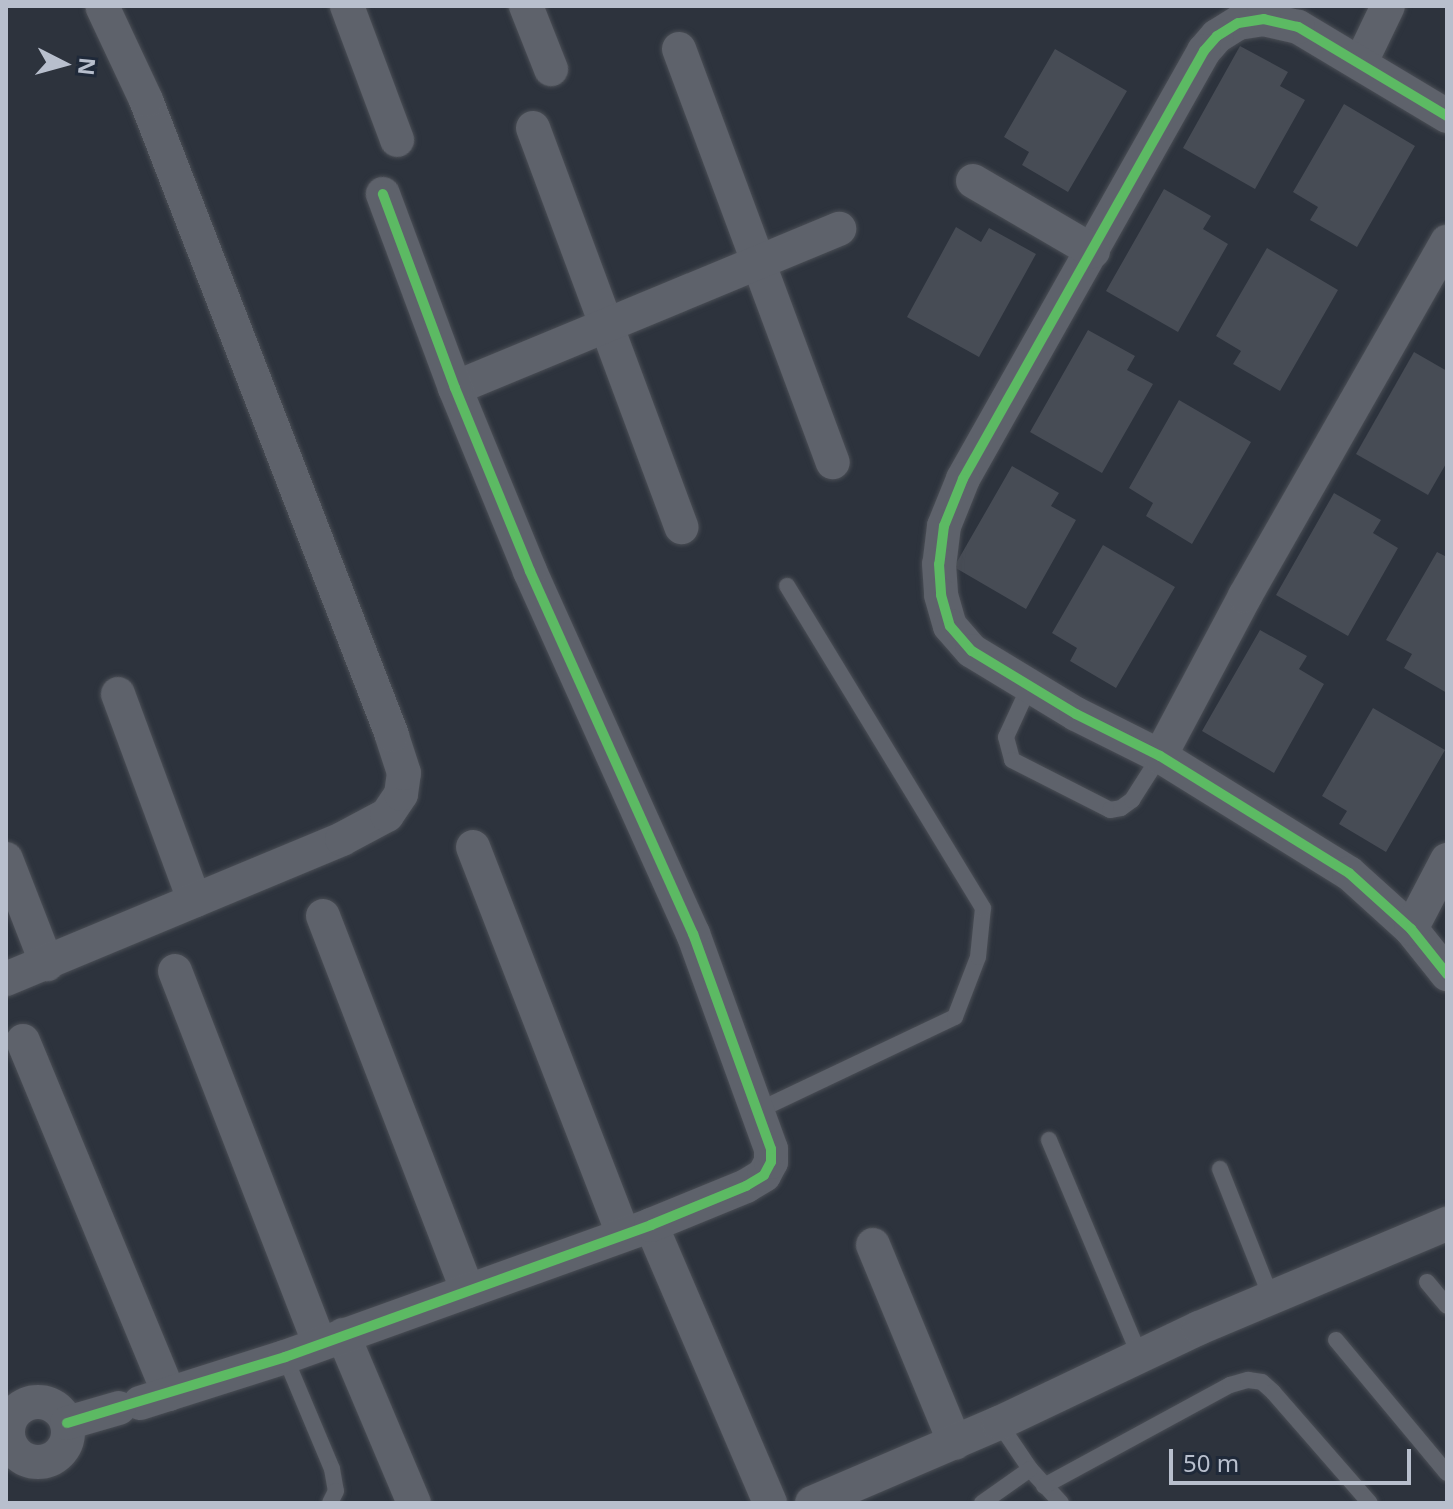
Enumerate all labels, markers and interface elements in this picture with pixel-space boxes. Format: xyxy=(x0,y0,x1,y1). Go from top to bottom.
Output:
north arrow xyxy=(24,24,104,104)
text: N xyxy=(72,56,104,77)
scale bar xyxy=(1173,1433,1415,1483)
text: 50 m xyxy=(1183,1446,1239,1479)

